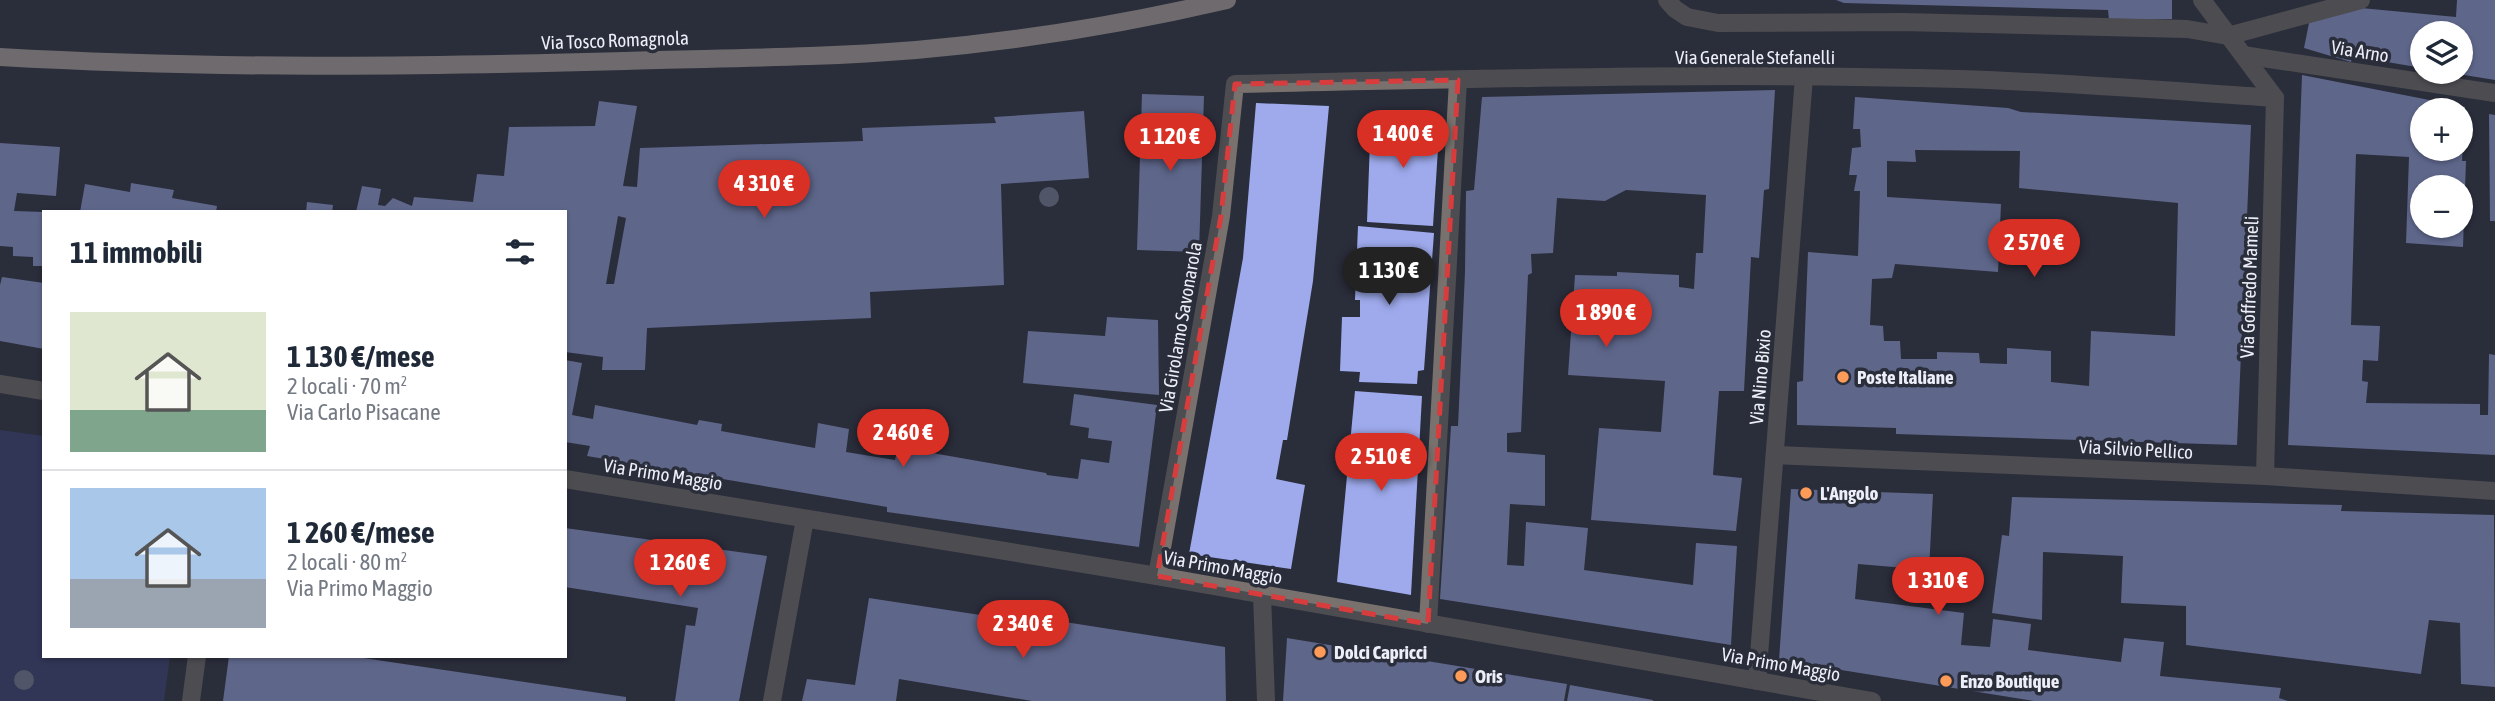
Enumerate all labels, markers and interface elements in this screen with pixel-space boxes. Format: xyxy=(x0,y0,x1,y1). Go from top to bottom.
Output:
map controls xyxy=(2410,21,2473,238)
button: layers xyxy=(2410,21,2473,84)
street label: Via Tosco Romagnola xyxy=(541,26,689,54)
street label: Via Arno xyxy=(2330,36,2391,66)
street label: Via Generale Stefanelli xyxy=(1675,46,1835,68)
button: + xyxy=(2410,98,2473,161)
pin: 1 400 € xyxy=(1338,110,1468,170)
pin: 1 120 € xyxy=(1105,114,1235,173)
text: 1 400 € xyxy=(1373,120,1433,146)
text: 1 120 € xyxy=(1140,123,1200,149)
pin: 4 310 € xyxy=(699,160,829,220)
text: 4 310 € xyxy=(734,170,794,196)
button: − xyxy=(2410,175,2473,238)
street label: Via Goffredo Mameli xyxy=(2236,215,2262,359)
pin: 2 570 € xyxy=(1969,219,2099,279)
text: 2 570 € xyxy=(2004,229,2064,255)
icon: filters xyxy=(501,233,539,271)
text: 11 immobili xyxy=(70,235,202,269)
street label: Via Girolamo Savonarola xyxy=(1154,240,1206,414)
pin: 1 130 € xyxy=(1324,247,1454,307)
text: 1 130 € xyxy=(1359,257,1419,283)
pin: 1 890 € xyxy=(1541,290,1671,349)
text: 1 890 € xyxy=(1576,299,1636,325)
street label: Via Nino Bixio xyxy=(1745,328,1775,426)
text: 1 130 €/mese xyxy=(287,339,435,373)
icon: home xyxy=(126,340,210,424)
place label: Poste Italiane xyxy=(1857,366,1954,388)
marker: Poste Italiane xyxy=(1835,369,1851,385)
text: 2 locali · 70 m² xyxy=(287,373,407,399)
text: Via Carlo Pisacane xyxy=(287,399,441,425)
pin: 2 460 € xyxy=(838,410,968,469)
text: 2 460 € xyxy=(873,419,933,445)
pin: 2 510 € xyxy=(1316,434,1446,493)
street label: Via Silvio Pellico xyxy=(2078,435,2194,463)
text: 2 510 € xyxy=(1351,443,1411,469)
street label: Via Primo Maggio xyxy=(602,454,724,494)
place label: L'Angolo xyxy=(1820,482,1879,504)
marker: L'Angolo xyxy=(1798,485,1814,501)
text: 1 260 €/mese xyxy=(287,515,435,549)
icon: home xyxy=(126,516,210,600)
pin: 1 260 € xyxy=(615,540,745,599)
street label: Via Primo Maggio xyxy=(1162,546,1284,588)
text: 2 locali · 80 m² xyxy=(287,549,407,575)
text: 1 260 € xyxy=(650,549,710,575)
pin: 1 310 € xyxy=(1873,558,2003,617)
text: 1 310 € xyxy=(1908,567,1968,593)
text: Via Primo Maggio xyxy=(287,575,433,601)
pin: 2 340 € xyxy=(958,600,1088,660)
text: 2 340 € xyxy=(993,610,1053,636)
place label: Dolci Capricci xyxy=(1334,641,1427,663)
street label: Via Primo Maggio xyxy=(1720,643,1842,685)
marker: Dolci Capricci xyxy=(1312,644,1328,660)
place label: Oris xyxy=(1475,665,1503,687)
marker: Oris xyxy=(1453,668,1469,684)
place label: Enzo Boutique xyxy=(1960,670,2060,692)
marker: Enzo Boutique xyxy=(1938,673,1954,689)

